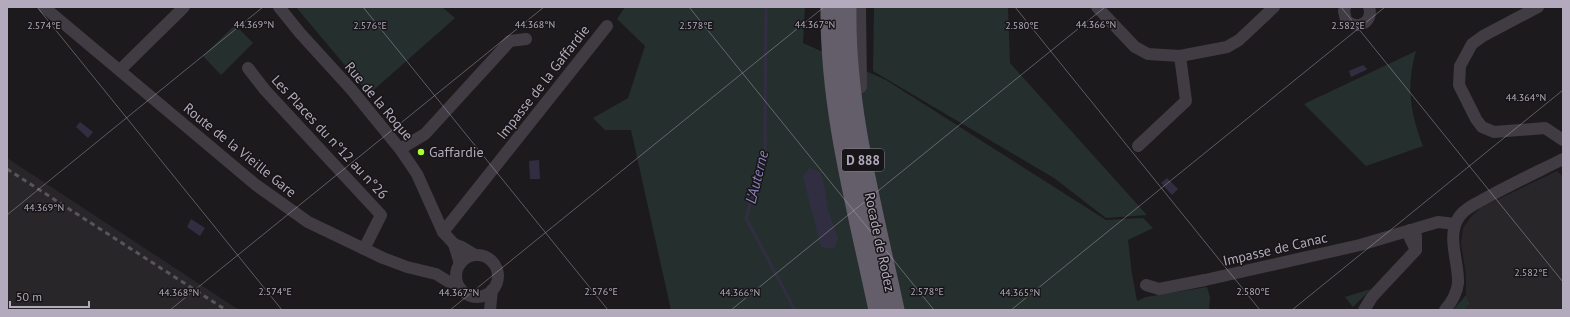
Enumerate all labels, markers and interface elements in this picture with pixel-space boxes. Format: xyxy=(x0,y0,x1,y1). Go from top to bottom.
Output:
text: 44.369°N xyxy=(234,18,274,31)
text: 44.368°N xyxy=(515,18,555,31)
text: 44.367°N xyxy=(795,18,835,31)
text: 44.366°N xyxy=(1076,18,1116,31)
text: 2.574°E xyxy=(27,19,61,32)
text: 2.576°E xyxy=(353,19,387,32)
text: 2.578°E xyxy=(679,19,713,32)
text: 2.580°E xyxy=(1005,19,1039,32)
text: 2.582°E xyxy=(1331,19,1365,32)
street label: Impasse de la Gaffardie xyxy=(493,21,593,143)
street label: Rue de la Roque xyxy=(341,58,417,144)
street label: Les Places du n°12 au n°26 xyxy=(268,71,392,203)
text: 44.364°N xyxy=(1506,91,1546,104)
street label: Route de la Vieille Gare xyxy=(180,99,300,201)
place label: Gaffardie xyxy=(429,143,484,161)
marker: Gaffardie xyxy=(416,147,426,157)
water label: L'Auterne xyxy=(741,148,772,205)
road number: D 888 xyxy=(842,149,884,171)
street label: Rocade de Rodez xyxy=(861,191,899,293)
text: 44.369°N xyxy=(24,201,64,214)
street label: Impasse de Canac xyxy=(1221,228,1329,270)
text: 2.582°E xyxy=(1514,266,1548,279)
scale bar xyxy=(10,283,89,309)
text: 2.574°E xyxy=(258,285,292,298)
text: 2.576°E xyxy=(584,285,618,298)
text: 2.578°E xyxy=(910,285,944,298)
text: 2.580°E xyxy=(1236,285,1270,298)
text: 44.368°N xyxy=(159,286,199,299)
text: 44.367°N xyxy=(439,286,479,299)
text: 44.366°N xyxy=(720,286,760,299)
text: 44.365°N xyxy=(1000,286,1040,299)
text: 50 m xyxy=(16,289,42,304)

